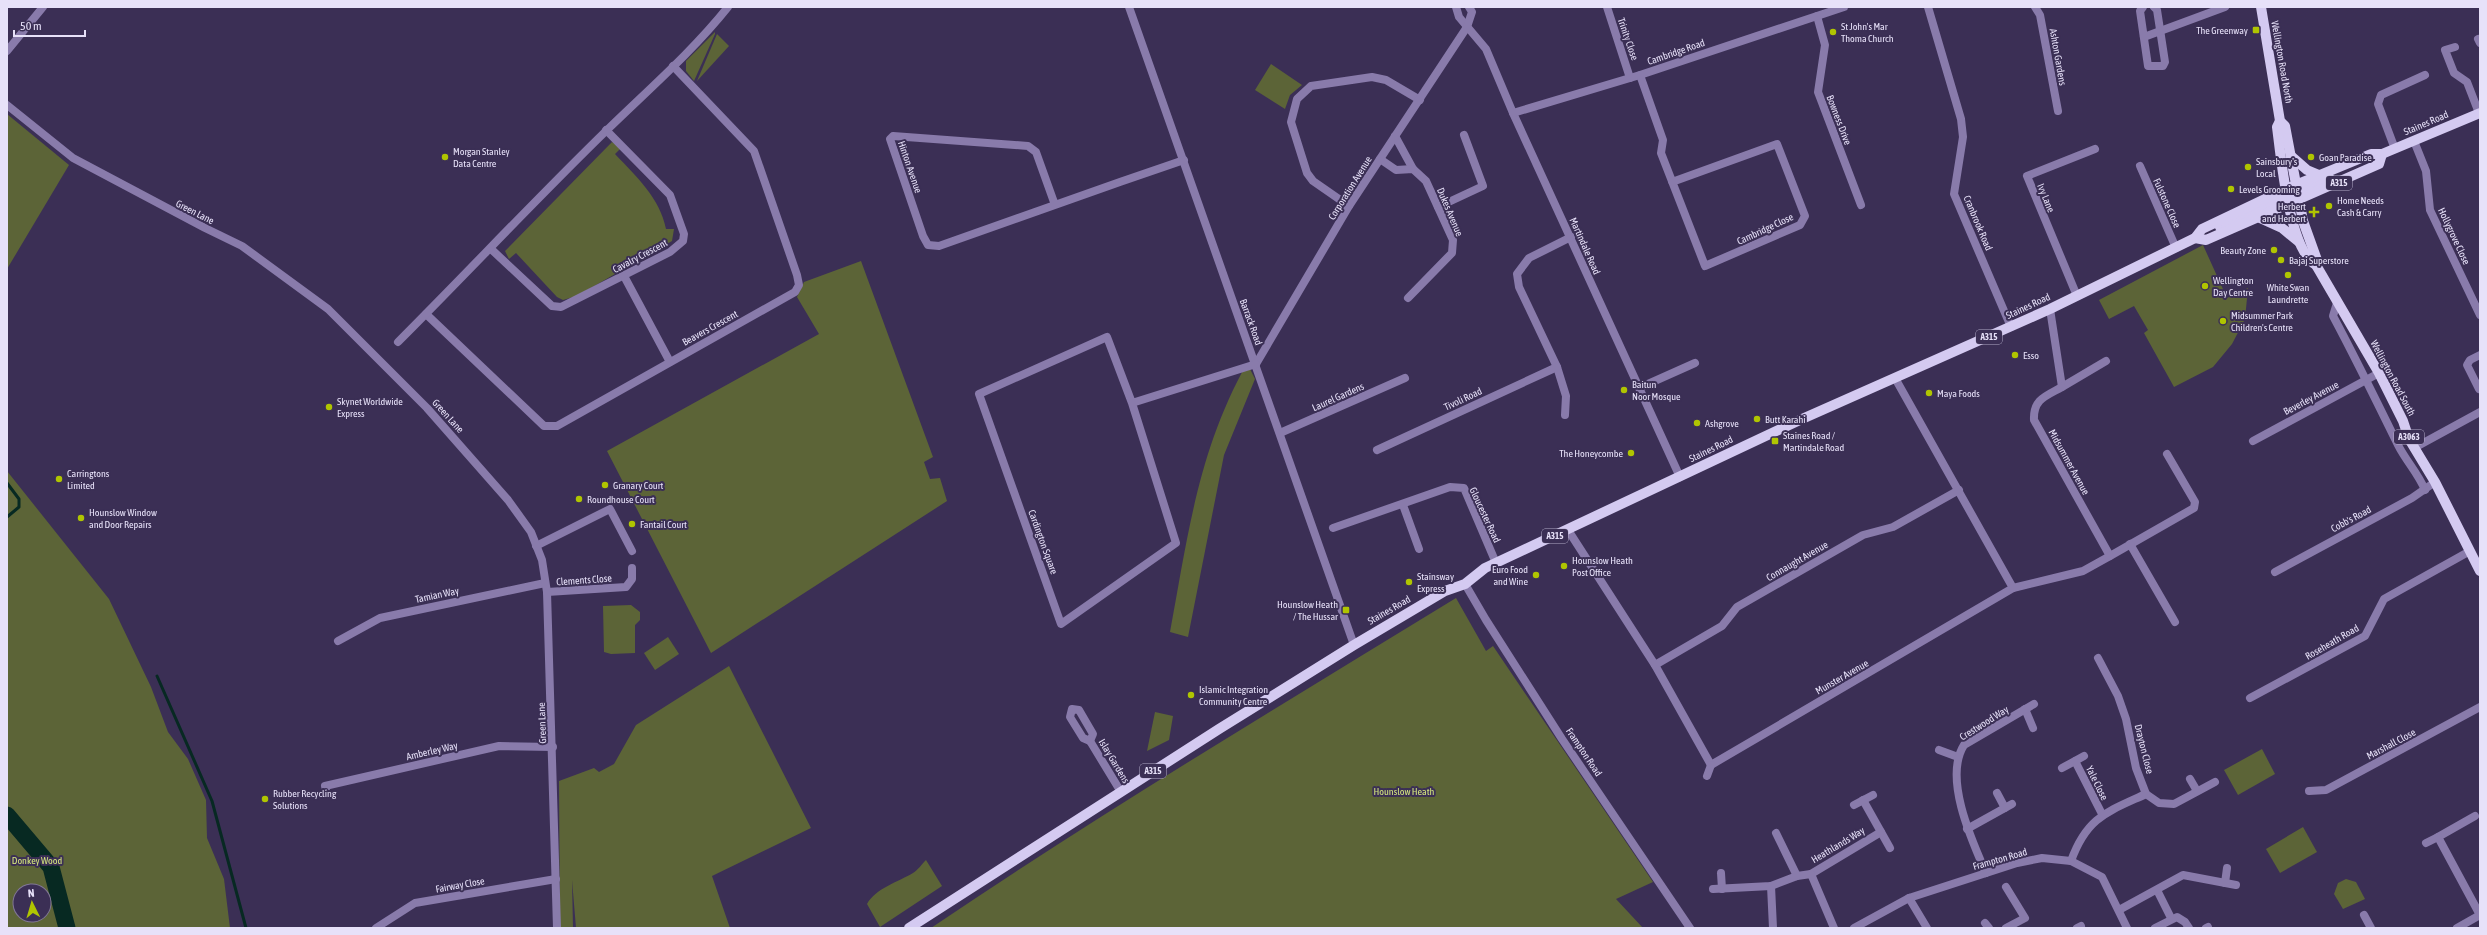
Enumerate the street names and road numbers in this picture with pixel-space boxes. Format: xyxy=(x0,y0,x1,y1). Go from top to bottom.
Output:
street label: Trinity Close xyxy=(1616,16,1641,62)
street label: Wellington Road North xyxy=(2269,20,2295,104)
street label: Ashton Gardens xyxy=(2048,28,2068,87)
street label: Cambridge Road xyxy=(1646,37,1706,67)
street label: Bowness Drive xyxy=(1824,94,1854,147)
street label: Staines Road xyxy=(2402,109,2450,137)
street label: Hinton Avenue xyxy=(896,140,924,195)
street label: Corporation Avenue xyxy=(1326,154,1374,222)
road number: A315 xyxy=(2326,176,2352,190)
street label: Fulstone Close xyxy=(2151,177,2183,230)
street label: Ivy Lane xyxy=(2035,182,2057,214)
street label: Dukes Avenue xyxy=(1435,186,1465,238)
street label: Cranbrook Road xyxy=(1961,194,1995,252)
street label: Green Lane xyxy=(174,198,216,227)
street label: Hollygrove Close xyxy=(2436,206,2472,267)
street label: Cambridge Close xyxy=(1735,211,1795,247)
street label: Martindale Road xyxy=(1568,216,1603,276)
street label: Cavalry Crescent xyxy=(611,237,669,275)
street label: Staines Road xyxy=(2004,291,2052,321)
street label: Barrack Road xyxy=(1238,297,1265,347)
street label: Beavers Crescent xyxy=(680,308,740,348)
road number: A315 xyxy=(1976,330,2002,344)
street label: Wellington Road South xyxy=(2368,338,2418,418)
street label: Beverley Avenue xyxy=(2282,379,2341,417)
street label: Laurel Gardens xyxy=(1310,381,1366,413)
street label: Tivoli Road xyxy=(1442,385,1484,413)
street label: Green Lane xyxy=(430,397,466,435)
street label: Midsummer Avenue xyxy=(2046,427,2092,497)
road number: A3063 xyxy=(2394,430,2424,444)
street label: Staines Road xyxy=(1687,434,1735,464)
street label: Gloucester Road xyxy=(1467,486,1503,545)
street label: Cobb's Road xyxy=(2329,504,2373,534)
street label: Cardington Square xyxy=(1026,508,1060,576)
road number: A315 xyxy=(1542,529,1568,543)
street label: Connaught Avenue xyxy=(1764,539,1830,583)
street label: Clements Close xyxy=(556,573,613,587)
street label: Tamian Way xyxy=(414,585,460,605)
street label: Staines Road xyxy=(1366,593,1412,627)
street label: Roseheath Road xyxy=(2303,622,2361,662)
street label: Munster Avenue xyxy=(1814,657,1871,697)
street label: Green Lane xyxy=(536,702,548,744)
street label: Crestwood Way xyxy=(1958,704,2010,742)
street label: Drayton Close xyxy=(2133,723,2156,775)
street label: Frampton Road xyxy=(1564,726,1604,778)
street label: Marshall Close xyxy=(2365,726,2418,761)
street label: Islay Gardens xyxy=(1097,737,1132,785)
street label: Amberley Way xyxy=(405,740,459,762)
road number: A315 xyxy=(1140,764,1166,778)
street label: Yale Close xyxy=(2084,764,2110,802)
street label: Heathlands Way xyxy=(1809,825,1867,865)
street label: Frampton Road xyxy=(1972,846,2029,872)
street label: Fairway Close xyxy=(435,875,486,895)

